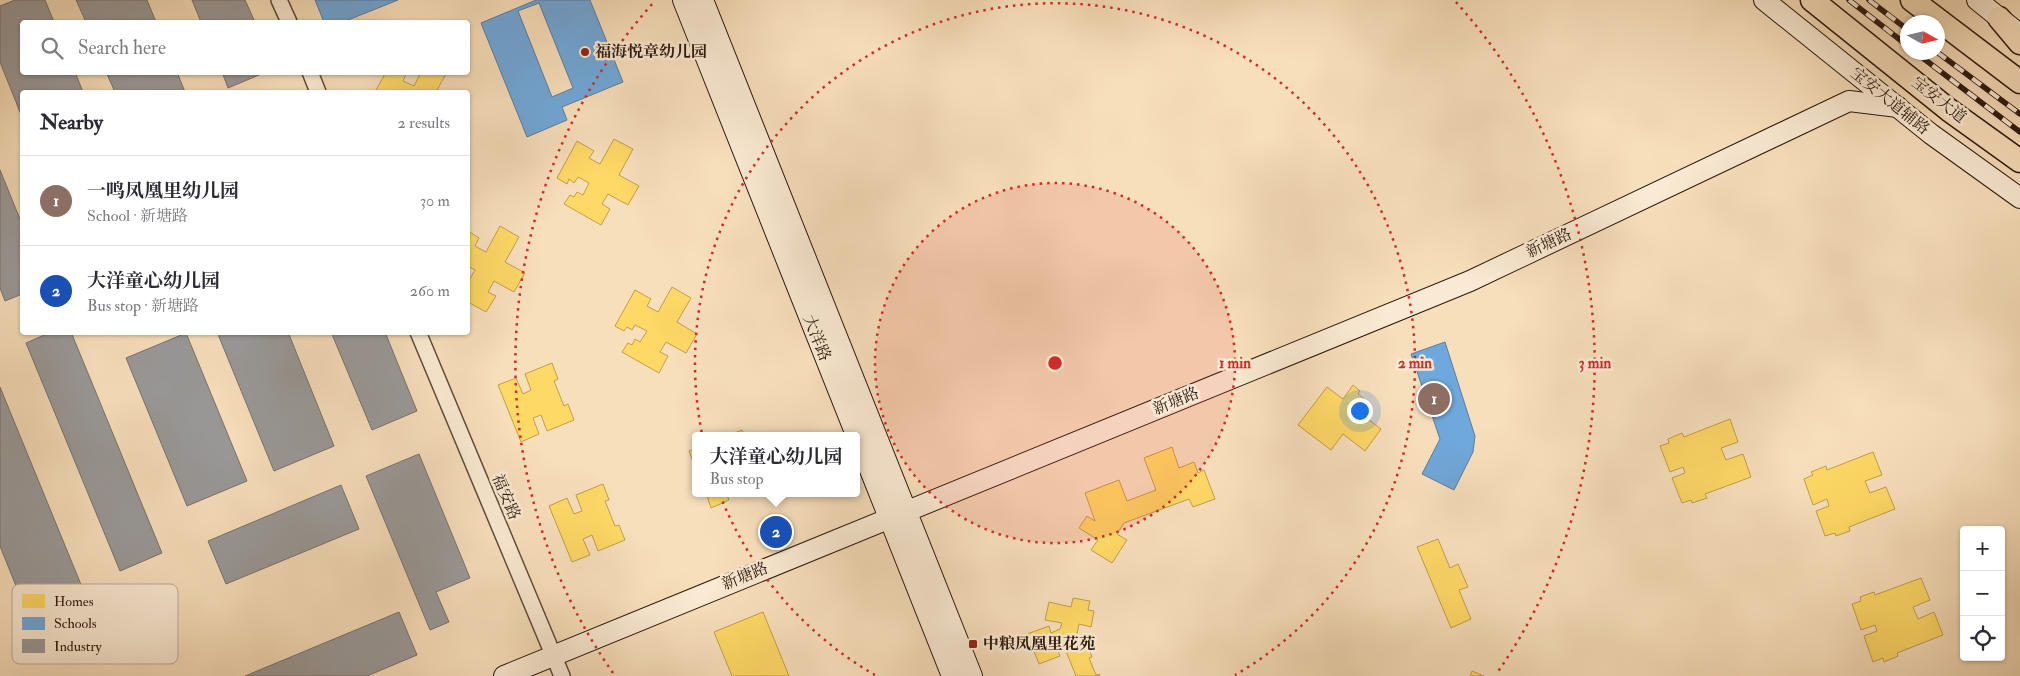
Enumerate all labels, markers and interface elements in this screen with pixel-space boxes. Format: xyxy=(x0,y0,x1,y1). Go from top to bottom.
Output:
north arrow xyxy=(1900,15,1945,60)
search box xyxy=(20,20,470,75)
icon: search xyxy=(38,34,66,62)
text: Search here xyxy=(78,36,166,60)
place label: 福海悦章幼儿园 xyxy=(595,42,707,62)
marker: 福海悦章幼儿园 xyxy=(579,46,591,58)
street label: 宝安大道辅路 xyxy=(1846,63,1934,139)
street label: 宝安大道 xyxy=(1908,72,1970,128)
text: Nearby xyxy=(40,109,103,136)
text: 2 results xyxy=(397,113,450,133)
text: 一鸣凤凰里幼儿园 xyxy=(87,179,239,203)
text: 1 xyxy=(53,191,59,211)
text: 30 m xyxy=(420,191,450,211)
text: School · 新塘路 xyxy=(87,206,188,226)
street label: 新塘路 xyxy=(1523,224,1575,262)
text: 大洋童心幼儿园 xyxy=(87,269,220,293)
text: 2 xyxy=(52,281,60,301)
text: 260 m xyxy=(410,281,450,301)
text: Bus stop · 新塘路 xyxy=(87,296,199,316)
street label: 大洋路 xyxy=(799,312,835,364)
centre of rings xyxy=(1046,354,1064,372)
text: 1 min xyxy=(1219,354,1251,373)
text: 2 min xyxy=(1398,354,1432,373)
text: 3 min xyxy=(1579,354,1611,373)
pin: 1 xyxy=(1418,380,1450,418)
street label: 新塘路 xyxy=(1150,383,1202,419)
your location xyxy=(1347,398,1373,424)
popup xyxy=(692,432,860,497)
text: 大洋童心幼儿园 xyxy=(709,445,843,469)
text: Bus stop xyxy=(709,469,764,489)
street label: 福安路 xyxy=(487,471,525,523)
pin: 2 xyxy=(760,513,792,551)
map controls xyxy=(1960,526,2005,661)
button: + xyxy=(1960,526,2005,571)
street label: 新塘路 xyxy=(719,558,771,594)
button: − xyxy=(1960,571,2005,616)
legend xyxy=(12,584,178,664)
text: Homes xyxy=(54,593,94,610)
text: Schools xyxy=(54,615,97,632)
button: locate xyxy=(1960,616,2005,661)
place label: 中粮凤凰里花苑 xyxy=(983,634,1096,654)
text: Industry xyxy=(54,638,103,656)
marker: 中粮凤凰里花苑 xyxy=(967,638,979,650)

